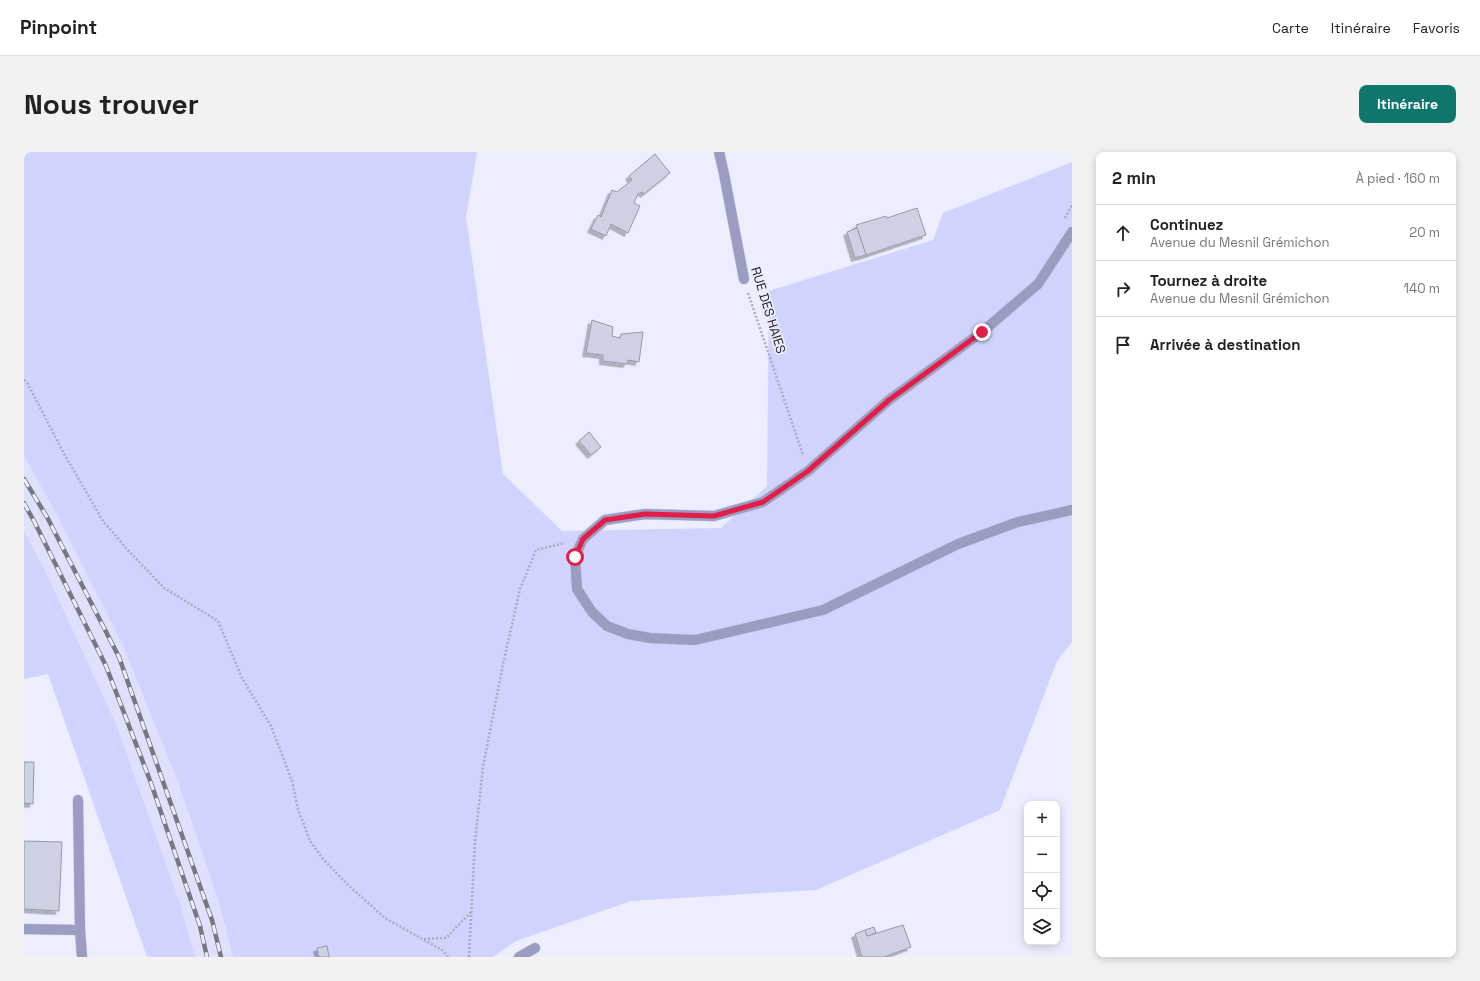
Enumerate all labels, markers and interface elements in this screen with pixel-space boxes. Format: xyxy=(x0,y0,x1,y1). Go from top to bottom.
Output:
text: Pinpoint xyxy=(20,15,97,40)
text: Carte xyxy=(1272,19,1309,37)
text: Itinéraire xyxy=(1331,19,1391,37)
text: Favoris xyxy=(1413,19,1460,37)
button: Itinéraire xyxy=(1359,85,1456,123)
text: Nous trouver xyxy=(24,86,199,122)
text: 2 min xyxy=(1112,167,1156,189)
text: À pied · 160 m xyxy=(1356,170,1440,187)
text: Continuez xyxy=(1150,215,1223,234)
icon: ahead xyxy=(1112,222,1134,244)
text: 20 m xyxy=(1409,224,1440,241)
text: Avenue du Mesnil Grémichon xyxy=(1150,234,1329,251)
street label: RUE DES HAIES xyxy=(747,265,790,356)
text: Tournez à droite xyxy=(1150,271,1267,290)
icon: right xyxy=(1112,278,1134,300)
text: 140 m xyxy=(1404,280,1440,297)
text: Avenue du Mesnil Grémichon xyxy=(1150,290,1329,307)
route end xyxy=(973,323,991,341)
icon: arrive xyxy=(1112,334,1134,356)
text: Arrivée à destination xyxy=(1150,335,1300,354)
route start xyxy=(566,548,584,566)
map controls xyxy=(1024,801,1060,945)
button: + xyxy=(1024,801,1060,837)
button: − xyxy=(1024,837,1060,873)
button: locate xyxy=(1024,873,1060,909)
button: layers xyxy=(1024,909,1060,945)

